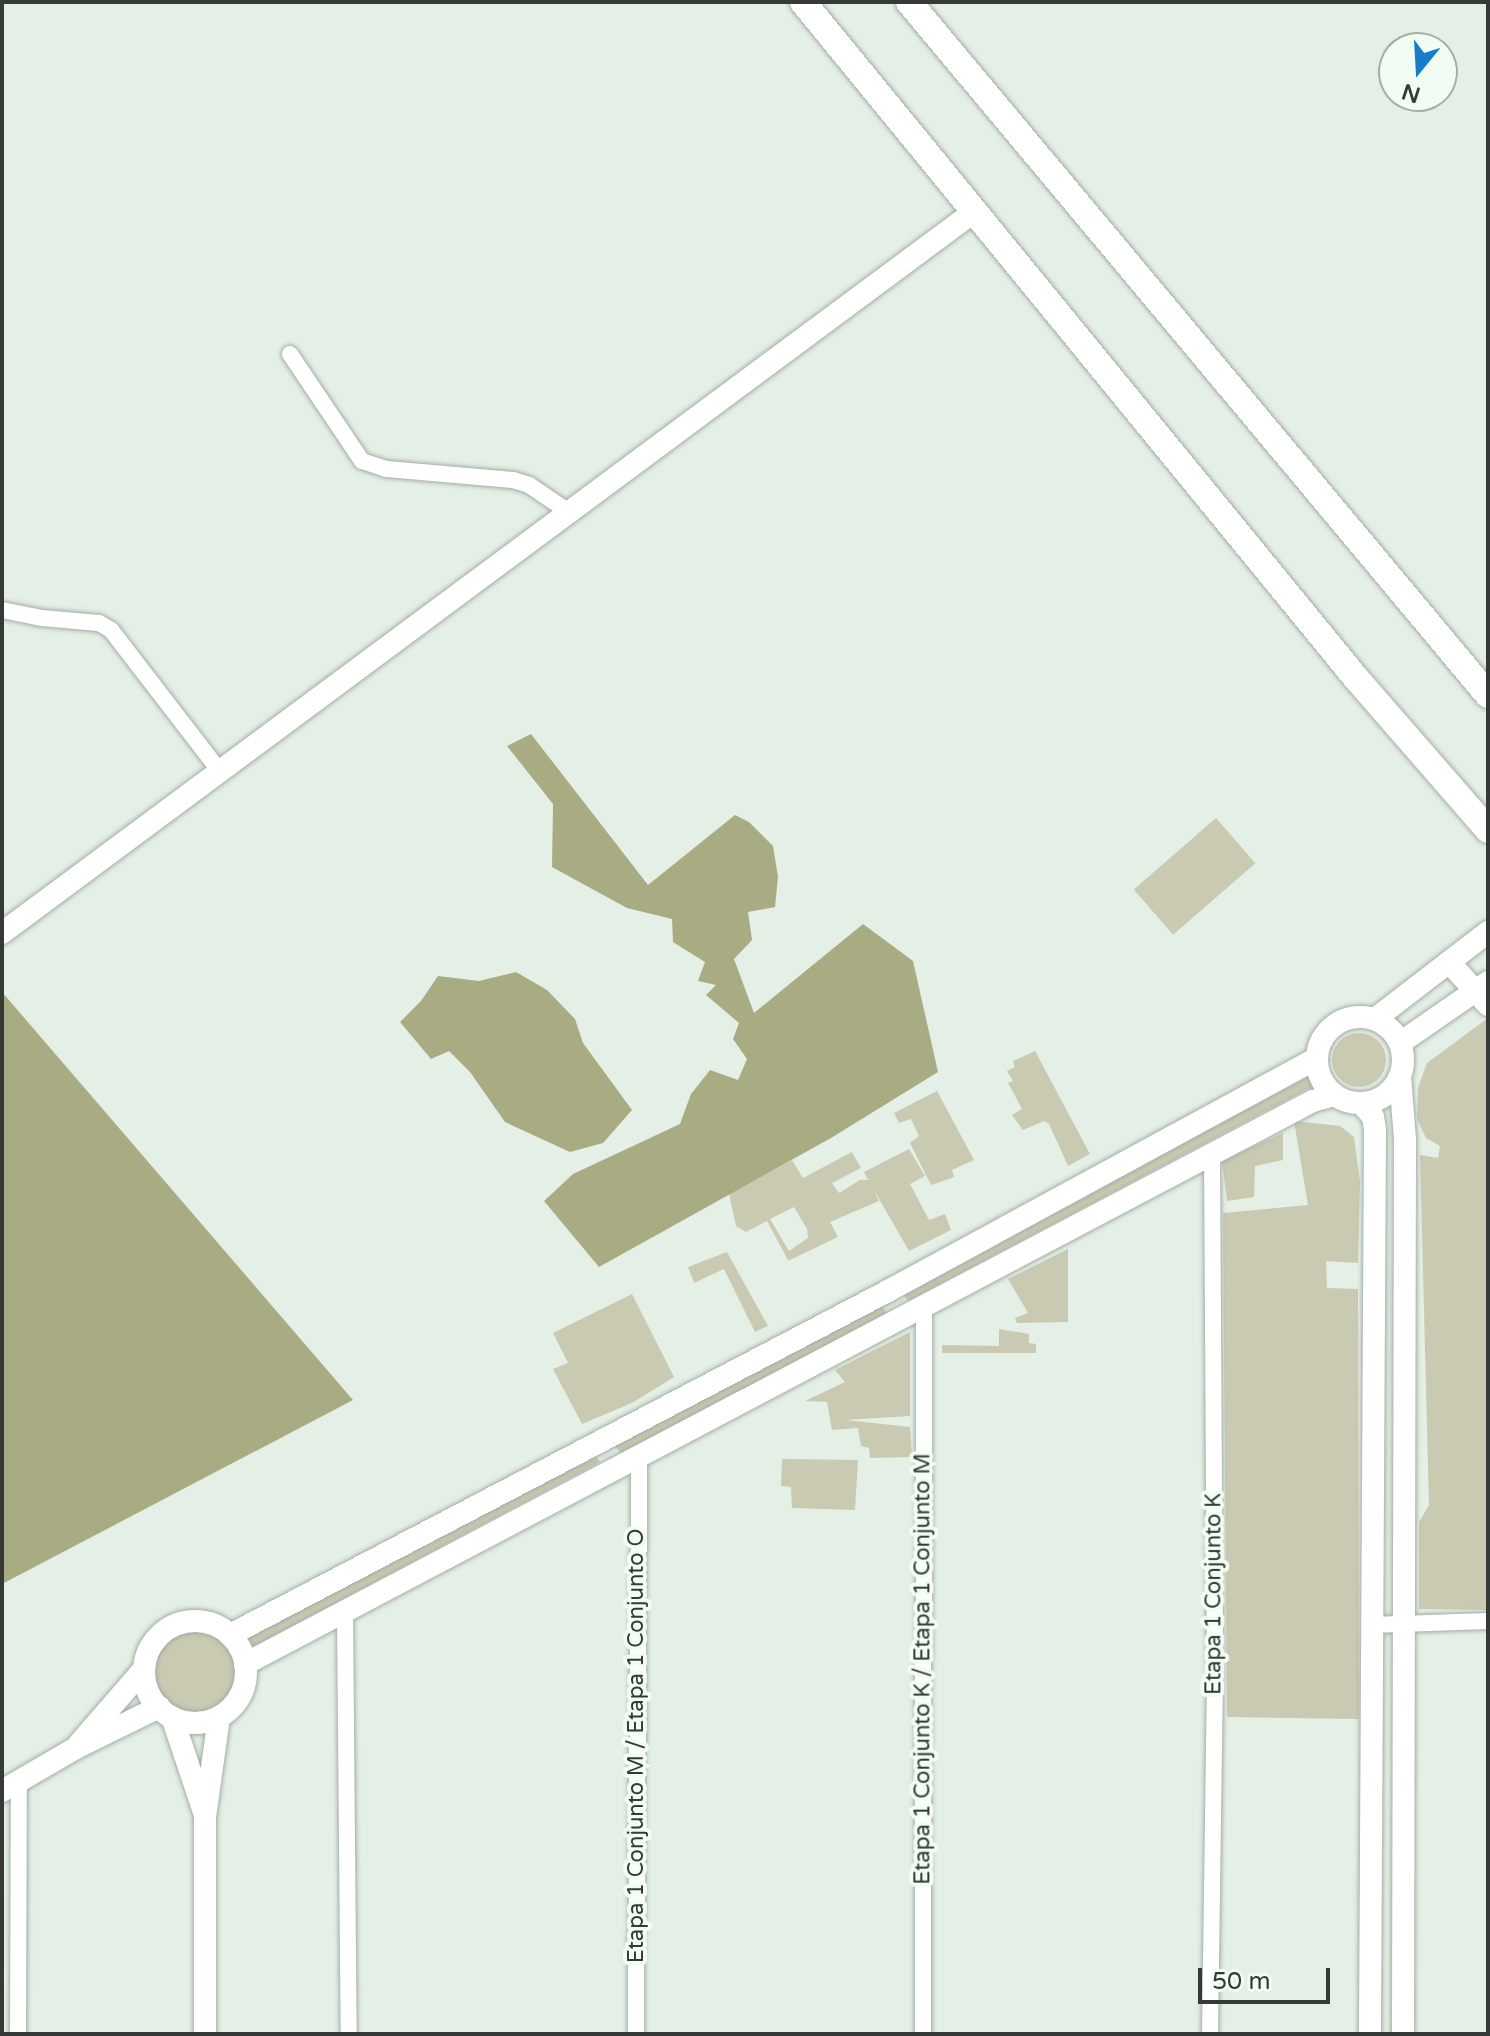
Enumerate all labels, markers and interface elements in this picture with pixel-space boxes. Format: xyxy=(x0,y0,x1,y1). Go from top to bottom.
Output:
north arrow xyxy=(1378,32,1458,112)
text: N xyxy=(1399,78,1424,108)
street label: Etapa 1 Conjunto K / Etapa 1 Conjunto M xyxy=(910,1453,936,1885)
street label: Etapa 1 Conjunto K xyxy=(1201,1493,1227,1695)
street label: Etapa 1 Conjunto M / Etapa 1 Conjunto O xyxy=(624,1529,650,1963)
scale bar xyxy=(1202,1952,1334,2002)
text: 50 m xyxy=(1212,1967,1270,1996)

